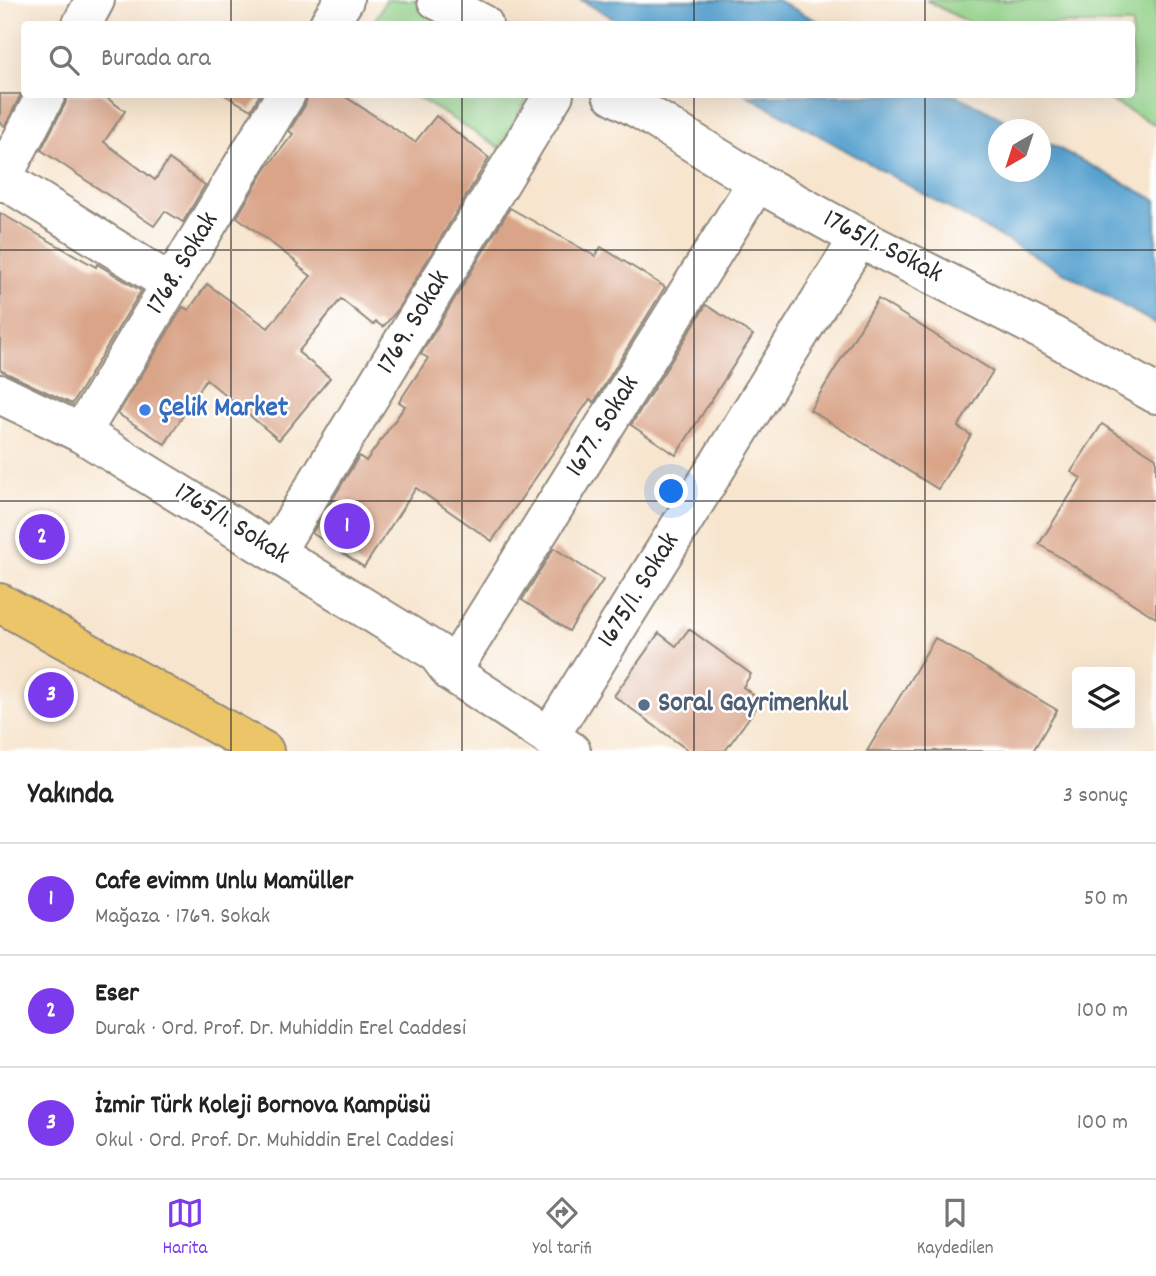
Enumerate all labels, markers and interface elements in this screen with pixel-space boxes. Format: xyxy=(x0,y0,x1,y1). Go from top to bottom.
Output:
search box xyxy=(21,21,1135,98)
icon: search xyxy=(45,41,83,79)
text: Burada ara xyxy=(101,41,211,78)
north arrow xyxy=(988,119,1051,182)
street label: 1765/1. Sokak xyxy=(815,201,949,295)
street label: 1768. Sokak xyxy=(138,205,230,323)
street label: 1769. Sokak xyxy=(368,263,462,383)
street label: 1677. Sokak xyxy=(557,368,651,486)
place label: Çelik Market xyxy=(159,390,289,430)
marker: Çelik Market xyxy=(137,402,153,418)
street label: 1765/1. Sokak xyxy=(165,474,297,576)
your location xyxy=(654,474,688,508)
pin: 1 xyxy=(324,500,370,552)
pin: 2 xyxy=(19,511,65,563)
street label: 1675/1. Sokak xyxy=(589,525,691,657)
map controls xyxy=(1072,667,1135,730)
button: layers xyxy=(1072,667,1135,730)
pin: 3 xyxy=(28,669,74,721)
place label: Soral Gayrimenkul xyxy=(658,685,849,725)
marker: Soral Gayrimenkul xyxy=(636,697,652,713)
text: Yakında xyxy=(28,775,113,818)
text: 3 sonuç xyxy=(1063,780,1128,813)
text: Cafe evimm Unlu Mamüller xyxy=(95,864,353,901)
text: 1 xyxy=(48,883,54,916)
text: 50 m xyxy=(1084,883,1128,916)
text: Mağaza · 1769. Sokak xyxy=(95,901,270,934)
text: Eser xyxy=(95,976,139,1013)
text: 2 xyxy=(46,995,56,1028)
text: 100 m xyxy=(1077,995,1128,1028)
text: Durak · Ord. Prof. Dr. Muhiddin Erel Caddesi xyxy=(95,1013,466,1046)
text: İzmir Türk Koleji Bornova Kampüsü xyxy=(95,1088,431,1125)
text: 3 xyxy=(46,1107,56,1140)
text: 100 m xyxy=(1077,1107,1128,1140)
text: Okul · Ord. Prof. Dr. Muhiddin Erel Caddesi xyxy=(95,1125,454,1158)
tab: Harita xyxy=(162,1194,208,1263)
tab: Yol tarifi xyxy=(532,1194,592,1263)
tab: Kaydedilen xyxy=(917,1194,994,1263)

